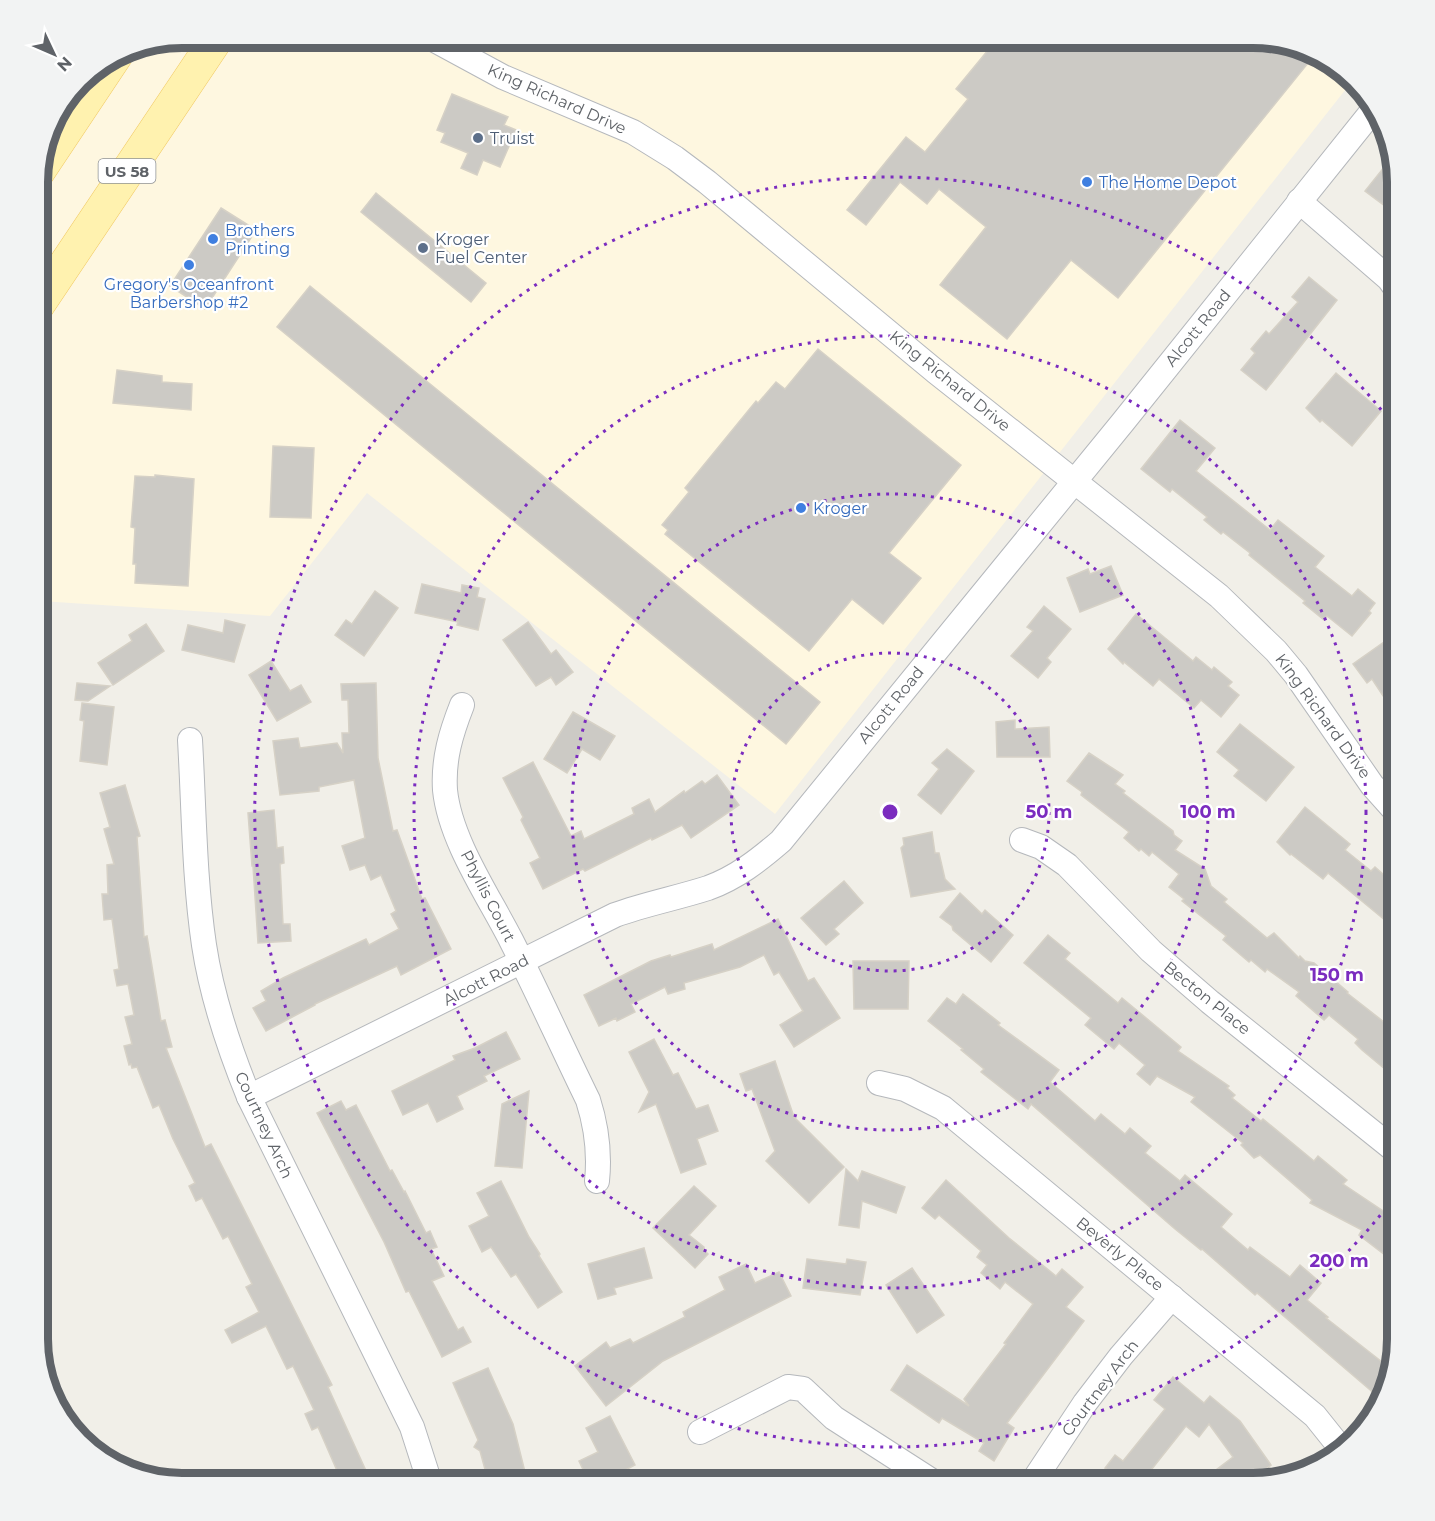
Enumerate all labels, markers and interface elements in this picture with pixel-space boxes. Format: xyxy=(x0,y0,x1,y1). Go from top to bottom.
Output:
north arrow xyxy=(24,24,84,84)
text: N xyxy=(53,53,76,75)
street label: King Richard Drive xyxy=(485,60,629,138)
place label: Truist xyxy=(490,129,535,148)
marker: Truist xyxy=(471,131,485,145)
road number: US 58 xyxy=(98,159,156,183)
place label: The Home Depot xyxy=(1099,173,1237,192)
marker: The Home Depot xyxy=(1080,175,1094,189)
place label: Brothers Printing xyxy=(225,221,295,258)
place label: Kroger Fuel Center xyxy=(435,230,528,267)
marker: Brothers Printing xyxy=(206,232,220,246)
marker: Kroger Fuel Center xyxy=(416,241,430,255)
marker: Gregory's Oceanfront Barbershop #2 xyxy=(182,258,196,272)
place label: Gregory's Oceanfront Barbershop #2 xyxy=(104,275,275,312)
street label: Alcott Road xyxy=(1161,286,1235,370)
street label: King Richard Drive xyxy=(886,326,1014,436)
place label: Kroger xyxy=(813,499,868,518)
marker: Kroger xyxy=(794,501,808,515)
street label: King Richard Drive xyxy=(1271,650,1375,782)
street label: Alcott Road xyxy=(854,663,928,747)
text: 50 m xyxy=(1026,801,1072,823)
text: 100 m xyxy=(1180,801,1236,823)
centre of rings xyxy=(880,802,900,822)
street label: Phyllis Court xyxy=(457,847,520,946)
street label: Alcott Road xyxy=(440,950,532,1010)
street label: Becton Place xyxy=(1160,957,1254,1039)
text: 150 m xyxy=(1310,964,1364,986)
street label: Courtney Arch xyxy=(231,1069,297,1181)
street label: Beverly Place xyxy=(1073,1213,1167,1295)
text: 200 m xyxy=(1309,1250,1369,1272)
street label: Courtney Arch xyxy=(1058,1336,1142,1440)

